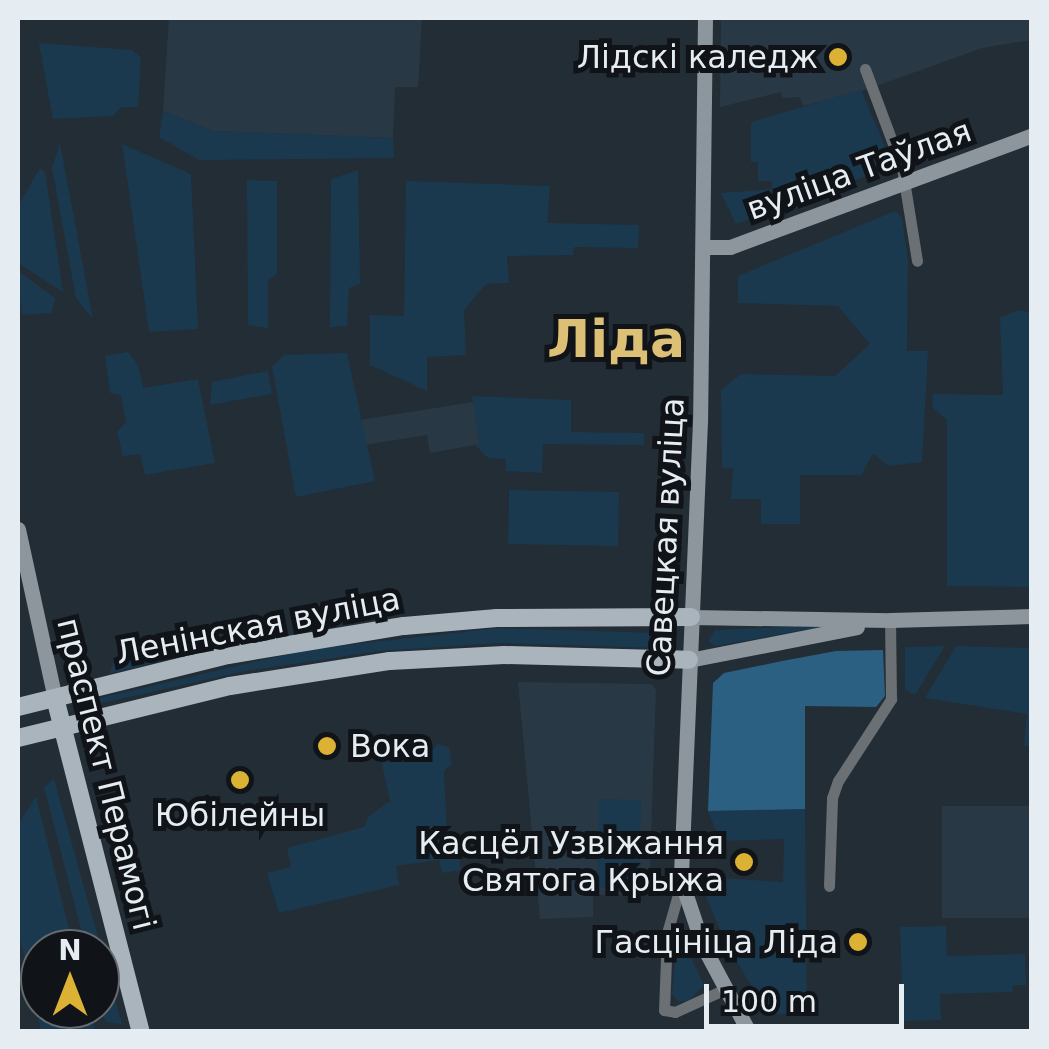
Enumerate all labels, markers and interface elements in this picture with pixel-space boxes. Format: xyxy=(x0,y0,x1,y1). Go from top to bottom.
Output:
place label: Лідскі каледж xyxy=(577,38,818,76)
marker: Лідскі каледж xyxy=(827,46,849,68)
street label: вуліца Таўлая xyxy=(741,112,977,228)
district label: Ліда xyxy=(547,309,685,371)
street label: Савецкая вуліца xyxy=(640,397,692,677)
street label: Ленінская вуліца xyxy=(113,580,403,672)
street label: праспект Перамогі xyxy=(49,614,163,934)
place label: Вока xyxy=(350,727,430,765)
marker: Вока xyxy=(314,733,340,759)
marker: Юбілейны xyxy=(229,769,251,791)
place label: Юбілейны xyxy=(155,796,325,834)
place label: Касцёл Узвіжання Святога Крыжа xyxy=(418,825,724,900)
marker: Касцёл Узвіжання Святога Крыжа xyxy=(733,851,755,873)
place label: Гасцініца Ліда xyxy=(595,923,838,961)
north arrow xyxy=(20,929,120,1029)
marker: Гасцініца Ліда xyxy=(847,931,869,953)
text: N xyxy=(58,934,82,967)
scale bar xyxy=(709,964,909,1026)
text: 100 m xyxy=(721,984,817,1019)

